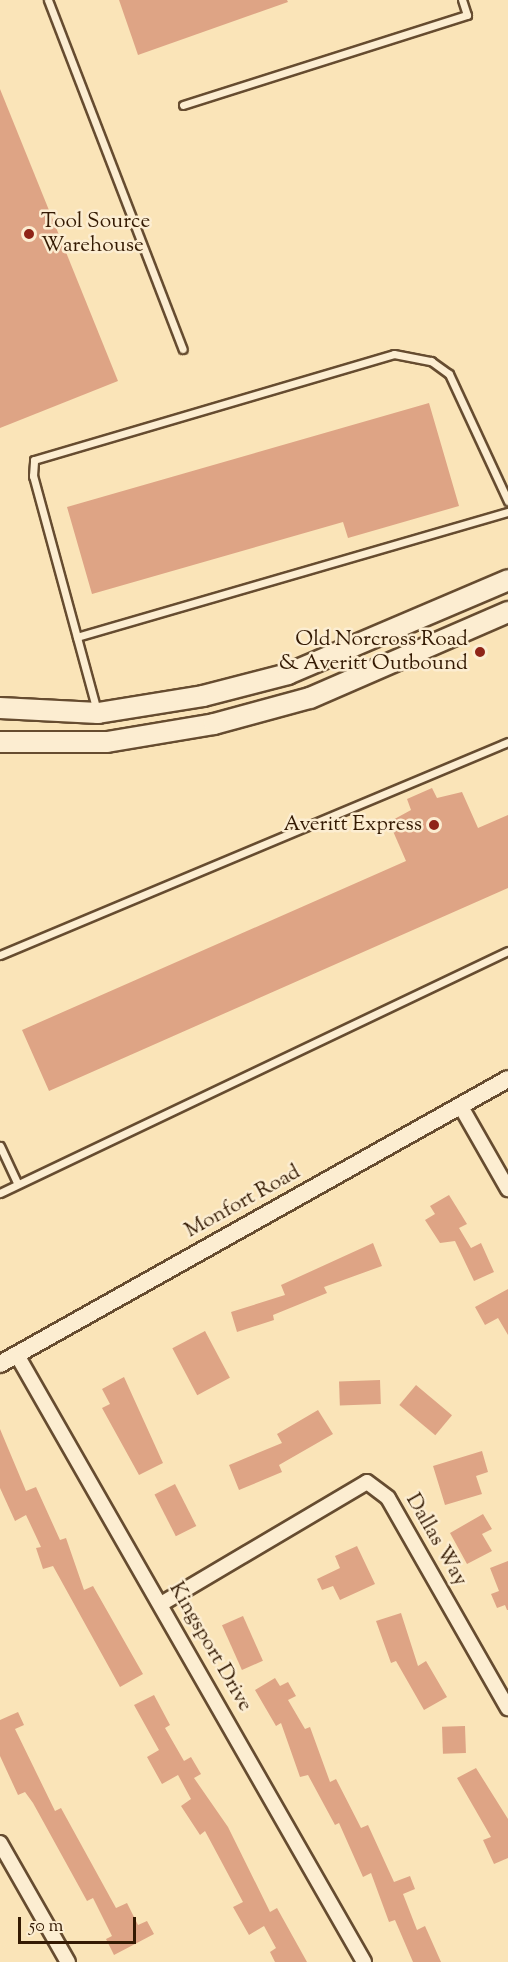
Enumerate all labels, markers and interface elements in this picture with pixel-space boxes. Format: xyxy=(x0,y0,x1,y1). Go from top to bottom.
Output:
place label: Tool Source Warehouse xyxy=(41,209,150,259)
marker: Tool Source Warehouse xyxy=(22,227,36,241)
place label: Old Norcross Road & Averitt Outbound xyxy=(279,627,468,677)
marker: Old Norcross Road & Averitt Outbound xyxy=(473,645,487,659)
place label: Averitt Express xyxy=(284,812,422,838)
marker: Averitt Express xyxy=(427,818,441,832)
street label: Monfort Road xyxy=(181,1160,305,1244)
street label: Dallas Way xyxy=(399,1489,473,1591)
street label: Kingsport Drive xyxy=(163,1578,257,1716)
scale bar xyxy=(21,1905,140,1943)
text: 50 m xyxy=(29,1914,63,1940)

